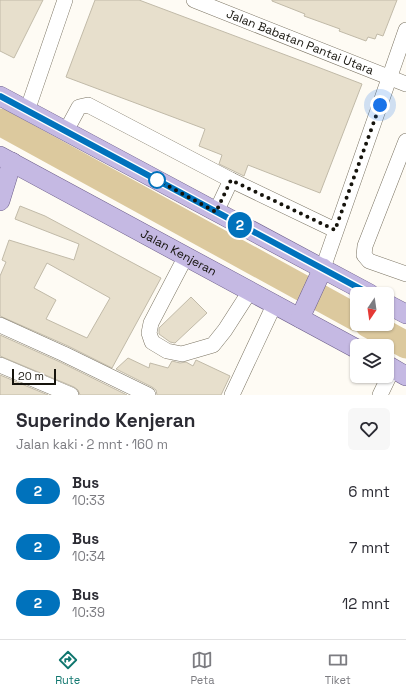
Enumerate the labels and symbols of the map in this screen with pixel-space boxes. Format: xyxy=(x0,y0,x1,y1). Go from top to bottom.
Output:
street label: Jalan Babatan Pantai Utara xyxy=(224,6,376,78)
your location xyxy=(370,95,390,115)
unlabelled marker xyxy=(148,171,166,189)
line badge: 2 xyxy=(227,212,253,238)
street label: Jalan Kenjeran xyxy=(138,225,219,280)
north arrow xyxy=(350,287,394,331)
scale bar xyxy=(12,367,56,386)

